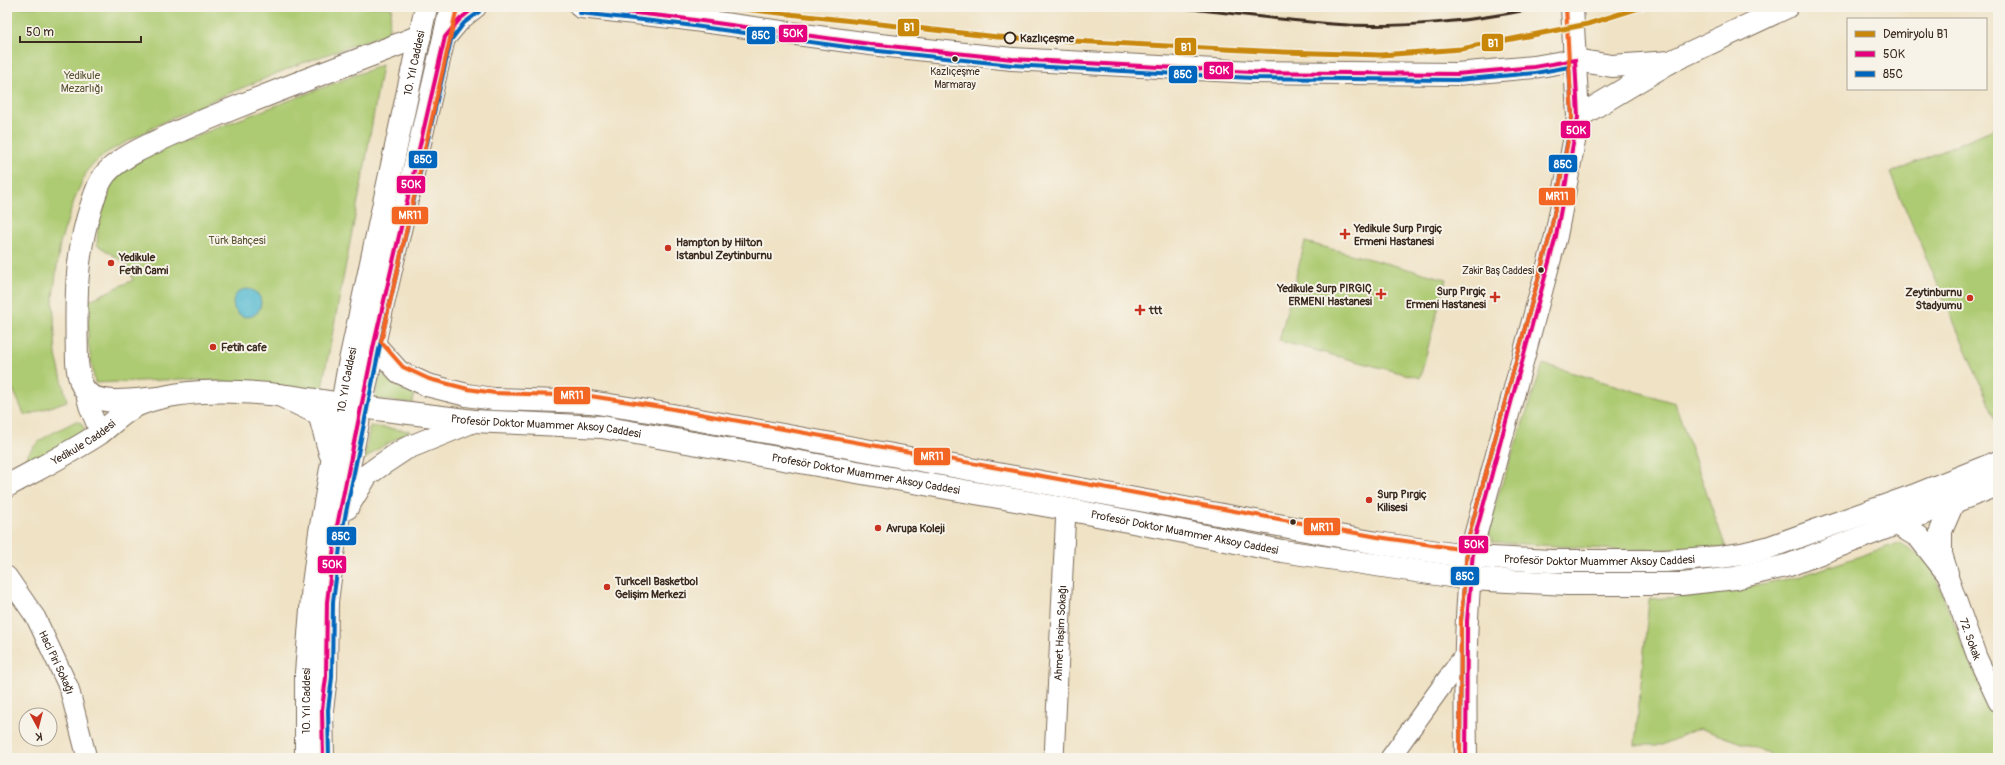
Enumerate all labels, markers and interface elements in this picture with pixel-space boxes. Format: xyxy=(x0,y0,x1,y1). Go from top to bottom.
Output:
scale bar xyxy=(20,18,141,44)
line badge: B1 xyxy=(897,18,920,37)
legend xyxy=(1847,18,1987,90)
text: B1 xyxy=(904,21,914,34)
line badge: 50K xyxy=(778,24,808,43)
text: 50 m xyxy=(26,25,54,40)
line badge: 85C xyxy=(746,26,776,45)
text: 50K xyxy=(783,27,803,40)
text: Demiryolu B1 xyxy=(1883,27,1948,42)
text: 85C xyxy=(752,29,770,42)
street label: 10. Yıl Caddesi xyxy=(401,30,428,97)
marker: Kazlıçeşme xyxy=(1003,31,1017,45)
place label: Kazlıçeşme xyxy=(1020,32,1075,45)
line badge: B1 xyxy=(1481,33,1504,52)
line badge: B1 xyxy=(1174,37,1197,56)
text: B1 xyxy=(1488,37,1498,50)
text: B1 xyxy=(1181,41,1191,54)
text: 50K xyxy=(1883,47,1905,62)
marker: Kazlıçeşme Marmaray xyxy=(950,54,960,64)
line badge: 50K xyxy=(1203,61,1234,80)
text: 50K xyxy=(1209,64,1229,77)
line badge: 85C xyxy=(1168,65,1198,84)
place label: Kazlıçeşme Marmaray xyxy=(930,66,980,91)
text: 85C xyxy=(1883,67,1903,82)
text: 85C xyxy=(1174,68,1192,81)
park label: Yedikule Mezarlığı xyxy=(61,69,103,95)
line badge: 50K xyxy=(1560,120,1591,139)
text: 50K xyxy=(1566,124,1586,137)
line badge: 85C xyxy=(408,150,438,169)
text: 85C xyxy=(414,153,432,166)
line badge: 85C xyxy=(1548,154,1578,173)
text: 85C xyxy=(1554,158,1572,171)
line badge: 50K xyxy=(396,175,426,194)
text: 50K xyxy=(401,178,421,191)
line badge: MR11 xyxy=(1538,187,1576,206)
text: MR11 xyxy=(1546,190,1568,203)
line badge: MR11 xyxy=(391,206,429,225)
text: MR11 xyxy=(399,209,421,222)
place label: Yedikule Surp Pırgiç Ermeni Hastanesi xyxy=(1353,222,1442,248)
marker: Yedikule Surp Pırgiç Ermeni Hastanesi xyxy=(1339,228,1351,240)
park label: Türk Bahçesi xyxy=(208,234,266,247)
place label: Hampton by Hilton Istanbul Zeytinburnu xyxy=(676,236,773,262)
marker: Hampton by Hilton Istanbul Zeytinburnu xyxy=(663,243,673,253)
place label: Yedikule Fetih Cami xyxy=(118,251,168,277)
marker: Yedikule Fetih Cami xyxy=(106,258,116,268)
place label: Zakir Baş Caddesi xyxy=(1462,265,1534,277)
marker: Zakir Baş Caddesi xyxy=(1536,265,1546,275)
place label: Yedikule Surp PIRGIÇ ERMENI Hastanesi xyxy=(1276,282,1372,308)
place label: Surp Pırgiç Ermeni Hastanesi xyxy=(1406,285,1486,311)
place label: Zeytinburnu Stadyumu xyxy=(1905,286,1962,312)
marker: Yedikule Surp PIRGIÇ ERMENI Hastanesi xyxy=(1375,288,1387,300)
marker: Surp Pırgiç Ermeni Hastanesi xyxy=(1489,291,1501,303)
marker: Zeytinburnu Stadyumu xyxy=(1965,293,1975,303)
marker: ttt xyxy=(1134,304,1146,316)
place label: ttt xyxy=(1148,304,1163,317)
place label: Fetih cafe xyxy=(221,341,267,354)
marker: Fetih cafe xyxy=(208,342,218,352)
street label: 10. Yıl Caddesi xyxy=(335,346,360,414)
line badge: MR11 xyxy=(553,386,591,405)
text: MR11 xyxy=(561,389,583,402)
street label: Profesör Doktor Muammer Aksoy Caddesi xyxy=(450,412,642,441)
street label: Yedikule Caddesi xyxy=(48,417,118,468)
line badge: MR11 xyxy=(913,447,951,466)
text: MR11 xyxy=(921,450,943,463)
street label: Profesör Doktor Muammer Aksoy Caddesi xyxy=(771,451,961,497)
place label: Surp Pırgiç Kilisesi xyxy=(1377,488,1427,514)
marker: Surp Pırgiç Kilisesi xyxy=(1364,495,1374,505)
street label: Profesör Doktor Muammer Aksoy Caddesi xyxy=(1090,508,1279,557)
unlabelled marker xyxy=(1288,517,1298,527)
line badge: MR11 xyxy=(1303,517,1341,536)
text: MR11 xyxy=(1311,521,1333,534)
place label: Avrupa Koleji xyxy=(886,522,945,535)
marker: Avrupa Koleji xyxy=(873,523,883,533)
line badge: 85C xyxy=(326,526,357,546)
text: 85C xyxy=(332,530,350,543)
line badge: 50K xyxy=(1458,535,1489,554)
text: 50K xyxy=(1464,538,1484,551)
street label: Profesör Doktor Muammer Aksoy Caddesi xyxy=(1504,553,1695,568)
line badge: 50K xyxy=(317,555,347,574)
text: 50K xyxy=(322,558,342,571)
line badge: 85C xyxy=(1450,566,1480,586)
text: 85C xyxy=(1456,570,1474,583)
place label: Turkcell Basketbol Gelişim Merkezi xyxy=(614,575,698,601)
marker: Turkcell Basketbol Gelişim Merkezi xyxy=(602,582,612,592)
street label: Ahmet Haşim Sokağı xyxy=(1052,585,1069,681)
street label: 72. Sokak xyxy=(1957,616,1984,663)
street label: Haci Piri Sokağı xyxy=(36,628,76,696)
street label: 10. Yıl Caddesi xyxy=(300,667,313,734)
north arrow xyxy=(18,707,58,747)
text: K xyxy=(35,730,43,743)

